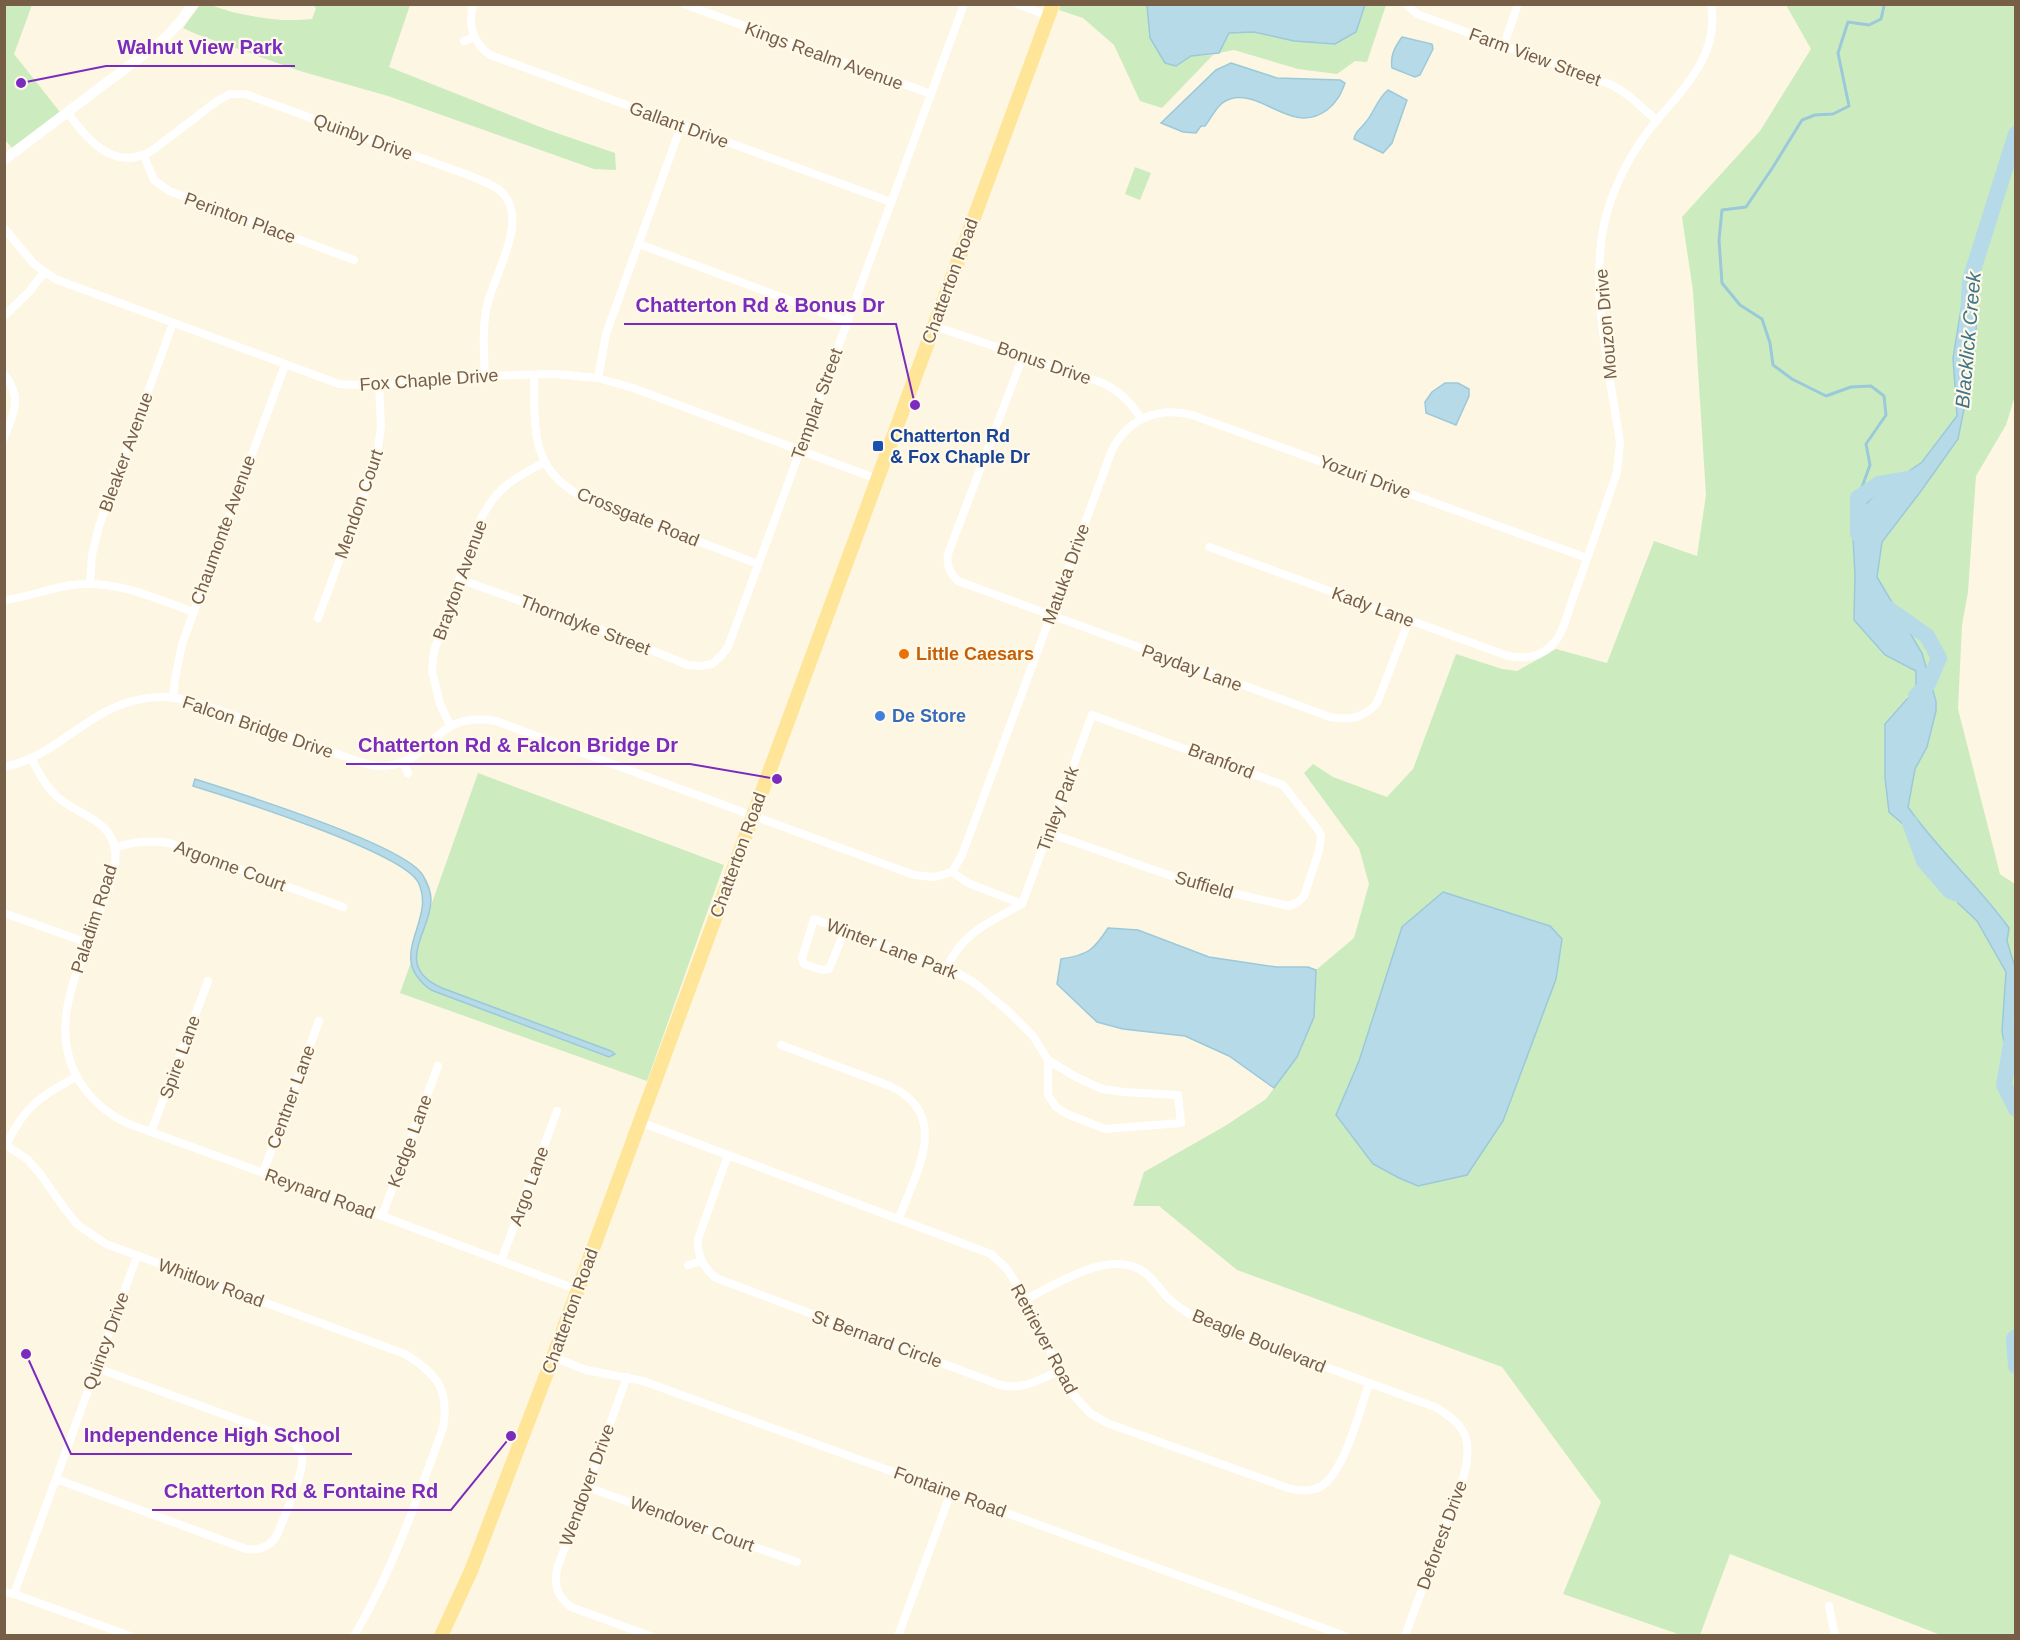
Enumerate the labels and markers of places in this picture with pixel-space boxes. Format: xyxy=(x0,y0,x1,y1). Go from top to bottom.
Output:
callout: Walnut View Park xyxy=(106,28,295,66)
callout: Chatterton Rd & Bonus Dr xyxy=(624,286,896,324)
place label: Chatterton Rd & Fox Chaple Dr xyxy=(890,426,1030,467)
marker: Chatterton Rd & Fox Chaple Dr xyxy=(871,439,885,453)
place label: Little Caesars xyxy=(916,644,1034,664)
marker: Little Caesars xyxy=(897,647,911,661)
place label: De Store xyxy=(892,706,966,726)
marker: De Store xyxy=(873,709,887,723)
callout: Chatterton Rd & Falcon Bridge Dr xyxy=(346,726,690,764)
callout: Independence High School xyxy=(71,1416,352,1454)
callout: Chatterton Rd & Fontaine Rd xyxy=(152,1472,451,1510)

